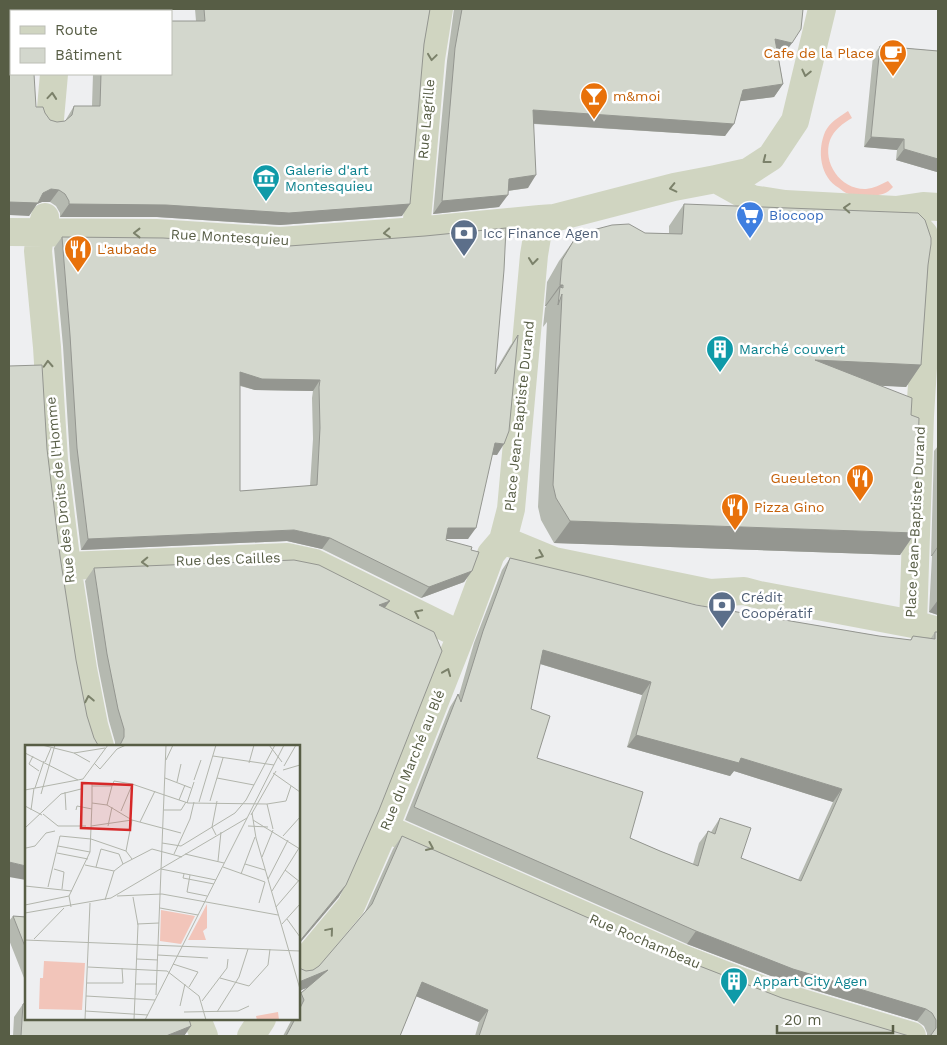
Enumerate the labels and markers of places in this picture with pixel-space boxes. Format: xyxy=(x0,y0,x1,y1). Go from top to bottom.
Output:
cafe icon: Cafe de la Place xyxy=(878,38,908,77)
place label: Cafe de la Place xyxy=(763,45,874,61)
bar icon: m&moi xyxy=(579,81,609,120)
place label: m&moi xyxy=(613,88,661,104)
place label: Galerie d'art Montesquieu xyxy=(285,162,373,194)
museum icon: Galerie d'art Montesquieu xyxy=(251,163,281,202)
supermarket icon: Biocoop xyxy=(735,200,765,239)
place label: Biocoop xyxy=(769,207,824,223)
bank icon: Icc Finance Agen xyxy=(449,218,479,257)
place label: Icc Finance Agen xyxy=(483,225,599,241)
restaurant icon: L'aubade xyxy=(63,234,93,273)
place label: L'aubade xyxy=(97,241,157,257)
building icon: Marché couvert xyxy=(705,334,735,373)
place label: Marché couvert xyxy=(739,341,845,357)
restaurant icon: Gueuleton xyxy=(845,463,875,502)
place label: Gueuleton xyxy=(770,470,841,486)
restaurant icon: Pizza Gino xyxy=(720,492,750,531)
place label: Pizza Gino xyxy=(754,499,825,515)
place label: Crédit Coopératif xyxy=(741,589,813,621)
bank icon: Crédit Coopératif xyxy=(707,590,737,629)
building icon: Appart City Agen xyxy=(719,966,749,1005)
place label: Appart City Agen xyxy=(753,973,867,989)

